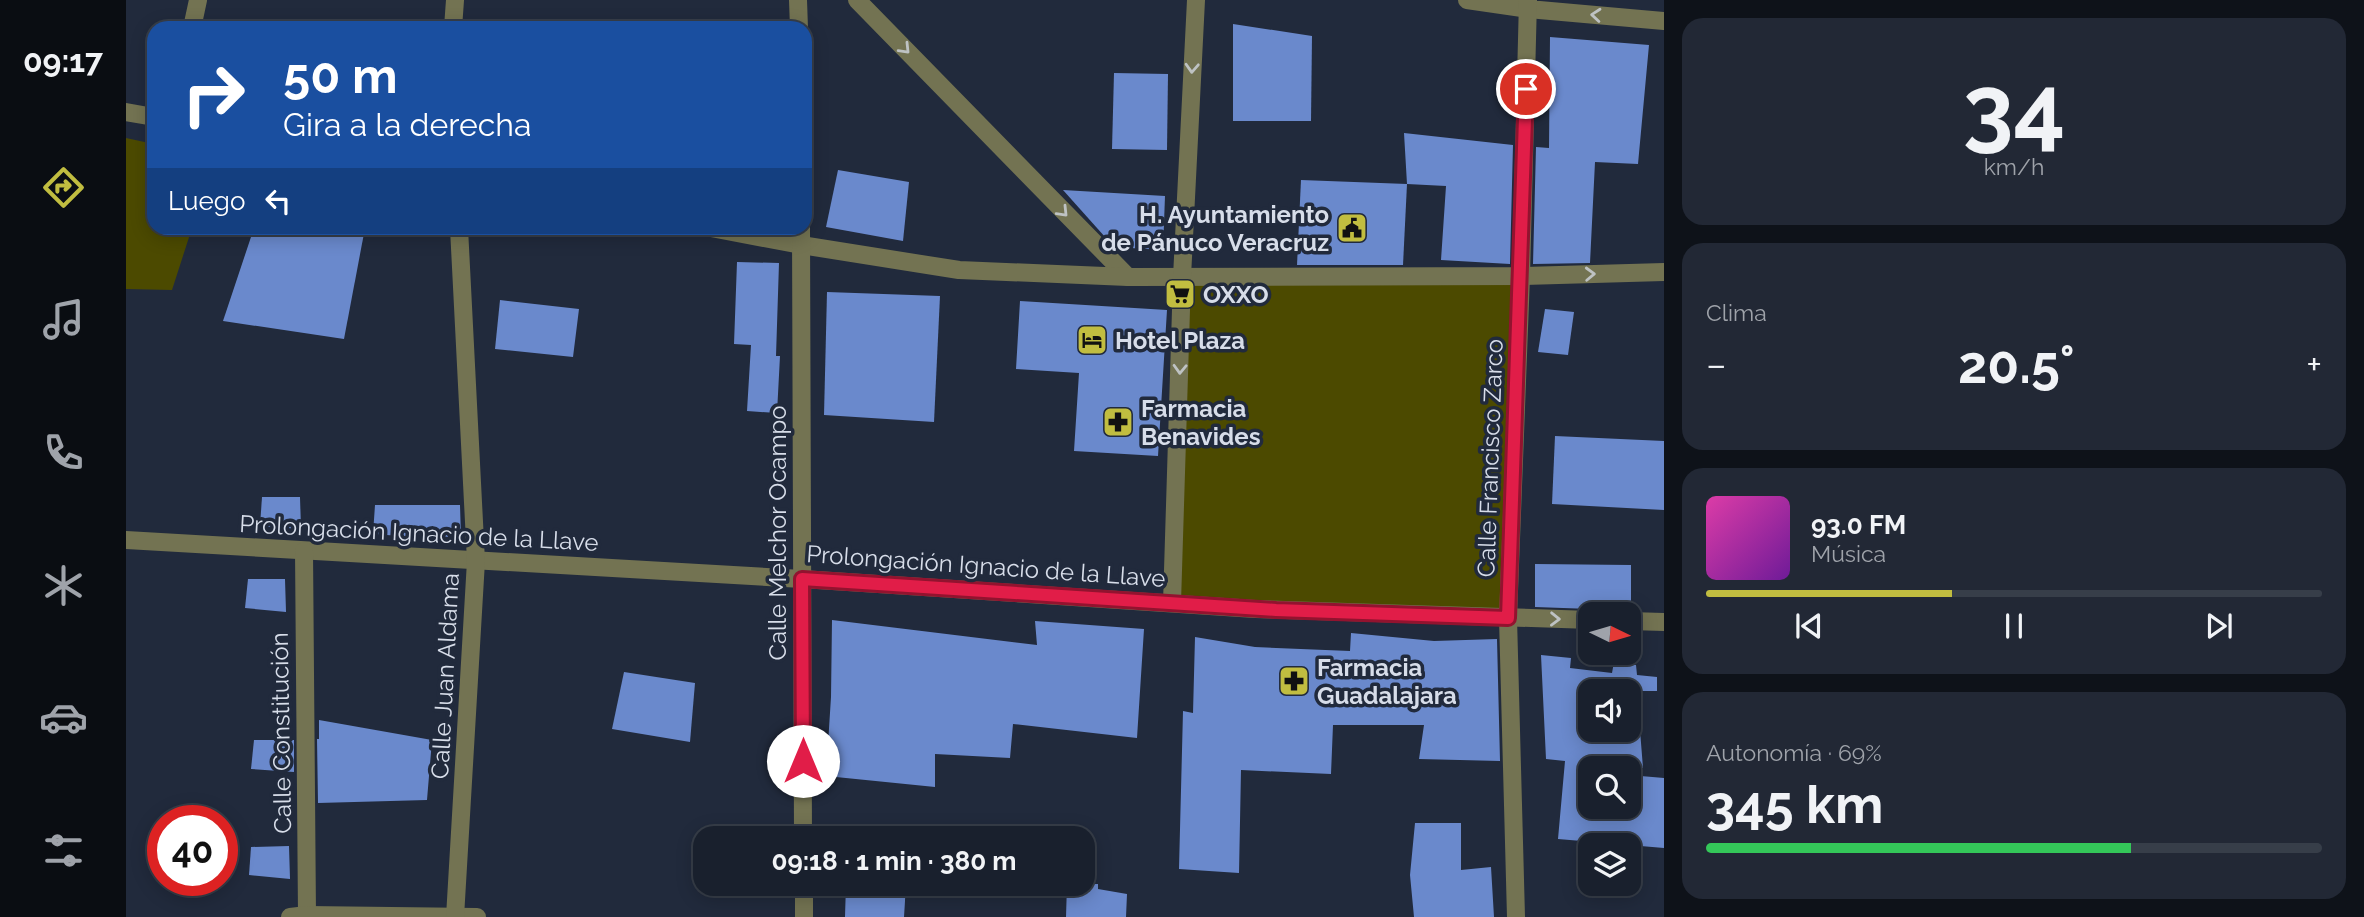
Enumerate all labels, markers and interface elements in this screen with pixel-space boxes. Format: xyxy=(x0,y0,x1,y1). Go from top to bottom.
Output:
one-way arrow xyxy=(1590,8,1601,23)
one-way arrow xyxy=(896,41,909,54)
text: 09:17 xyxy=(23,42,103,79)
text: 50 m xyxy=(283,47,398,104)
icon: right xyxy=(168,49,259,140)
text: 34 xyxy=(1963,54,2065,161)
pin xyxy=(1496,59,1556,119)
one-way arrow xyxy=(1185,63,1200,74)
icon: arrive xyxy=(1507,70,1545,108)
text: Gira a la derecha xyxy=(283,106,531,143)
text: km/h xyxy=(1984,153,2044,180)
icon: directions xyxy=(39,163,88,212)
icon: left xyxy=(259,182,297,220)
text: Luego xyxy=(168,186,245,216)
place label: H. Ayuntamiento de Pánuco Veracruz xyxy=(1101,200,1329,257)
one-way arrow xyxy=(1055,203,1068,216)
public building icon: H. Ayuntamiento de Pánuco Veracruz xyxy=(1335,211,1369,245)
one-way arrow xyxy=(1585,266,1595,282)
supermarket icon: OXXO xyxy=(1163,277,1197,311)
place label: OXXO xyxy=(1203,280,1269,309)
icon: music xyxy=(39,295,88,344)
text: Clima xyxy=(1706,299,1767,326)
hotel icon: Hotel Plaza xyxy=(1075,323,1109,357)
place label: Hotel Plaza xyxy=(1115,326,1245,355)
text: 20.5° xyxy=(1958,334,2075,395)
street label: Calle Francisco Zarco xyxy=(1471,338,1509,578)
text: − xyxy=(1706,342,1726,387)
text: + xyxy=(2306,342,2322,387)
one-way arrow xyxy=(1172,364,1187,375)
place label: Farmacia Benavides xyxy=(1141,394,1261,451)
street label: Calle Melchor Ocampo xyxy=(763,405,792,661)
pharmacy icon: Farmacia Benavides xyxy=(1101,405,1135,439)
icon: phone xyxy=(39,428,88,477)
street label: Prolongación Ignacio de la Llave xyxy=(239,509,599,557)
text: 93.0 FM xyxy=(1811,510,1906,540)
street label: Prolongación Ignacio de la Llave xyxy=(806,539,1166,593)
text: Música xyxy=(1811,540,1886,567)
icon: climate xyxy=(39,561,88,610)
street label: Calle Juan Aldama xyxy=(425,572,465,780)
north arrow xyxy=(1578,602,1642,665)
map controls xyxy=(1578,602,1641,896)
icon: previous xyxy=(1790,607,1828,645)
icon: pause xyxy=(1995,607,2033,645)
icon: next xyxy=(2200,607,2238,645)
one-way arrow xyxy=(1550,612,1561,627)
street label: Calle Constitución xyxy=(265,632,297,834)
place label: Farmacia Guadalajara xyxy=(1317,653,1457,710)
pharmacy icon: Farmacia Guadalajara xyxy=(1277,664,1311,698)
button: sound xyxy=(1578,679,1641,742)
icon: car xyxy=(39,693,88,742)
position arrow xyxy=(766,724,840,798)
text: Autonomía · 69% xyxy=(1706,739,1882,766)
button: search xyxy=(1578,756,1641,819)
text: 345 km xyxy=(1706,774,1883,835)
speed limit sign: 40 xyxy=(147,805,238,896)
icon: filters xyxy=(39,826,88,875)
button: layers xyxy=(1578,833,1641,896)
text: 09:18 · 1 min · 380 m xyxy=(771,846,1017,876)

